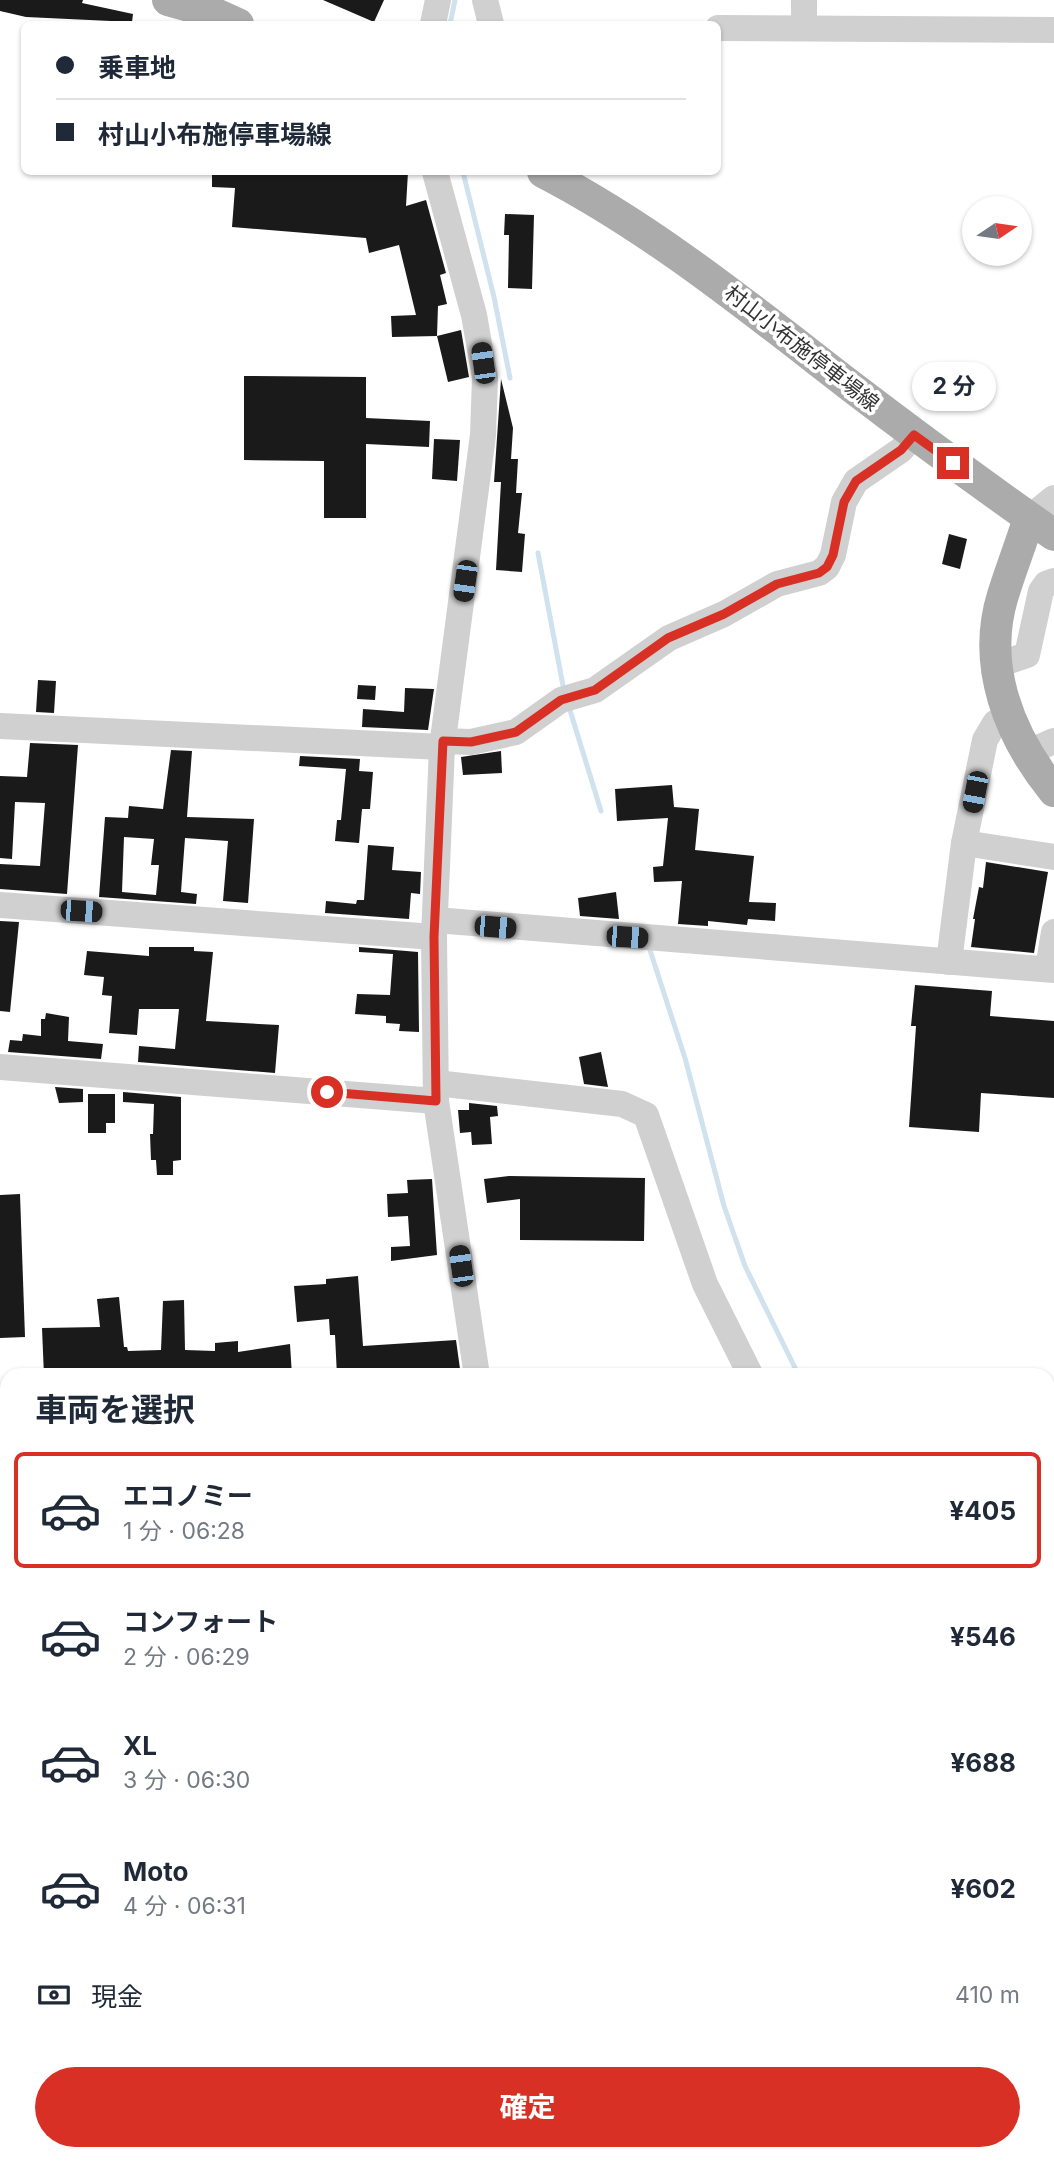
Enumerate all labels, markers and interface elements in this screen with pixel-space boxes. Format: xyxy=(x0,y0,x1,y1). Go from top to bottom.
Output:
text: 乗車地 xyxy=(98,52,176,83)
text: 村山小布施停車場線 xyxy=(98,119,332,150)
north arrow xyxy=(962,196,1032,266)
map controls xyxy=(962,196,1032,266)
street label: 村山小布施停車場線 xyxy=(720,280,884,416)
car xyxy=(470,341,497,385)
callout: 2 分 xyxy=(911,362,995,410)
text: 2 分 xyxy=(933,372,975,400)
route end xyxy=(937,447,969,479)
car xyxy=(452,559,479,603)
car xyxy=(961,769,990,815)
car xyxy=(60,899,103,923)
car xyxy=(474,915,517,939)
car xyxy=(606,925,649,949)
route start xyxy=(311,1076,343,1108)
car xyxy=(448,1244,475,1288)
text: 車両を選択 xyxy=(35,1390,195,1429)
icon: car xyxy=(39,1479,102,1542)
text: エコノミー xyxy=(123,1480,253,1511)
text: ¥405 xyxy=(949,1495,1016,1526)
text: 1 分 · 06:28 xyxy=(123,1517,245,1545)
icon: car xyxy=(39,1605,102,1668)
text: コンフォート xyxy=(123,1606,278,1637)
text: ¥546 xyxy=(950,1621,1016,1652)
text: 2 分 · 06:29 xyxy=(123,1643,250,1671)
text: XL xyxy=(123,1730,157,1761)
icon: car xyxy=(39,1731,102,1794)
text: ¥688 xyxy=(950,1747,1016,1778)
text: 3 分 · 06:30 xyxy=(123,1766,250,1794)
text: Moto xyxy=(123,1856,188,1887)
icon: car xyxy=(39,1857,102,1920)
text: ¥602 xyxy=(950,1873,1016,1904)
text: 4 分 · 06:31 xyxy=(123,1892,246,1920)
icon: cash xyxy=(35,1976,73,2014)
text: 現金 xyxy=(91,1981,143,2012)
text: 410 m xyxy=(955,1981,1020,2009)
button: 確定 xyxy=(35,2067,1020,2147)

